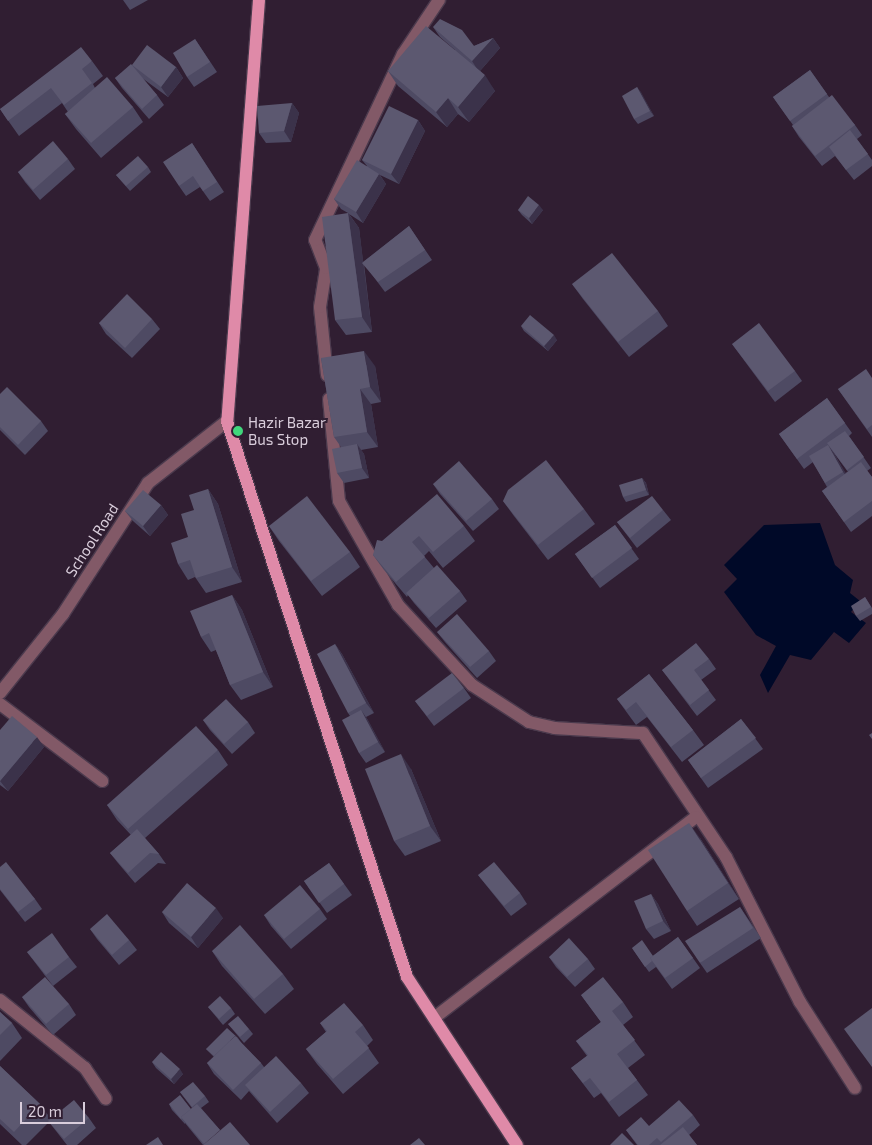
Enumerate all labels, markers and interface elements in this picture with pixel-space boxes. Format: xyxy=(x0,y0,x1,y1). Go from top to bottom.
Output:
place label: Hazir Bazar Bus Stop xyxy=(248,413,326,448)
marker: Hazir Bazar Bus Stop xyxy=(232,425,244,437)
street label: School Road xyxy=(62,500,122,580)
scale bar xyxy=(22,1092,88,1124)
text: 20 m xyxy=(28,1102,62,1120)

